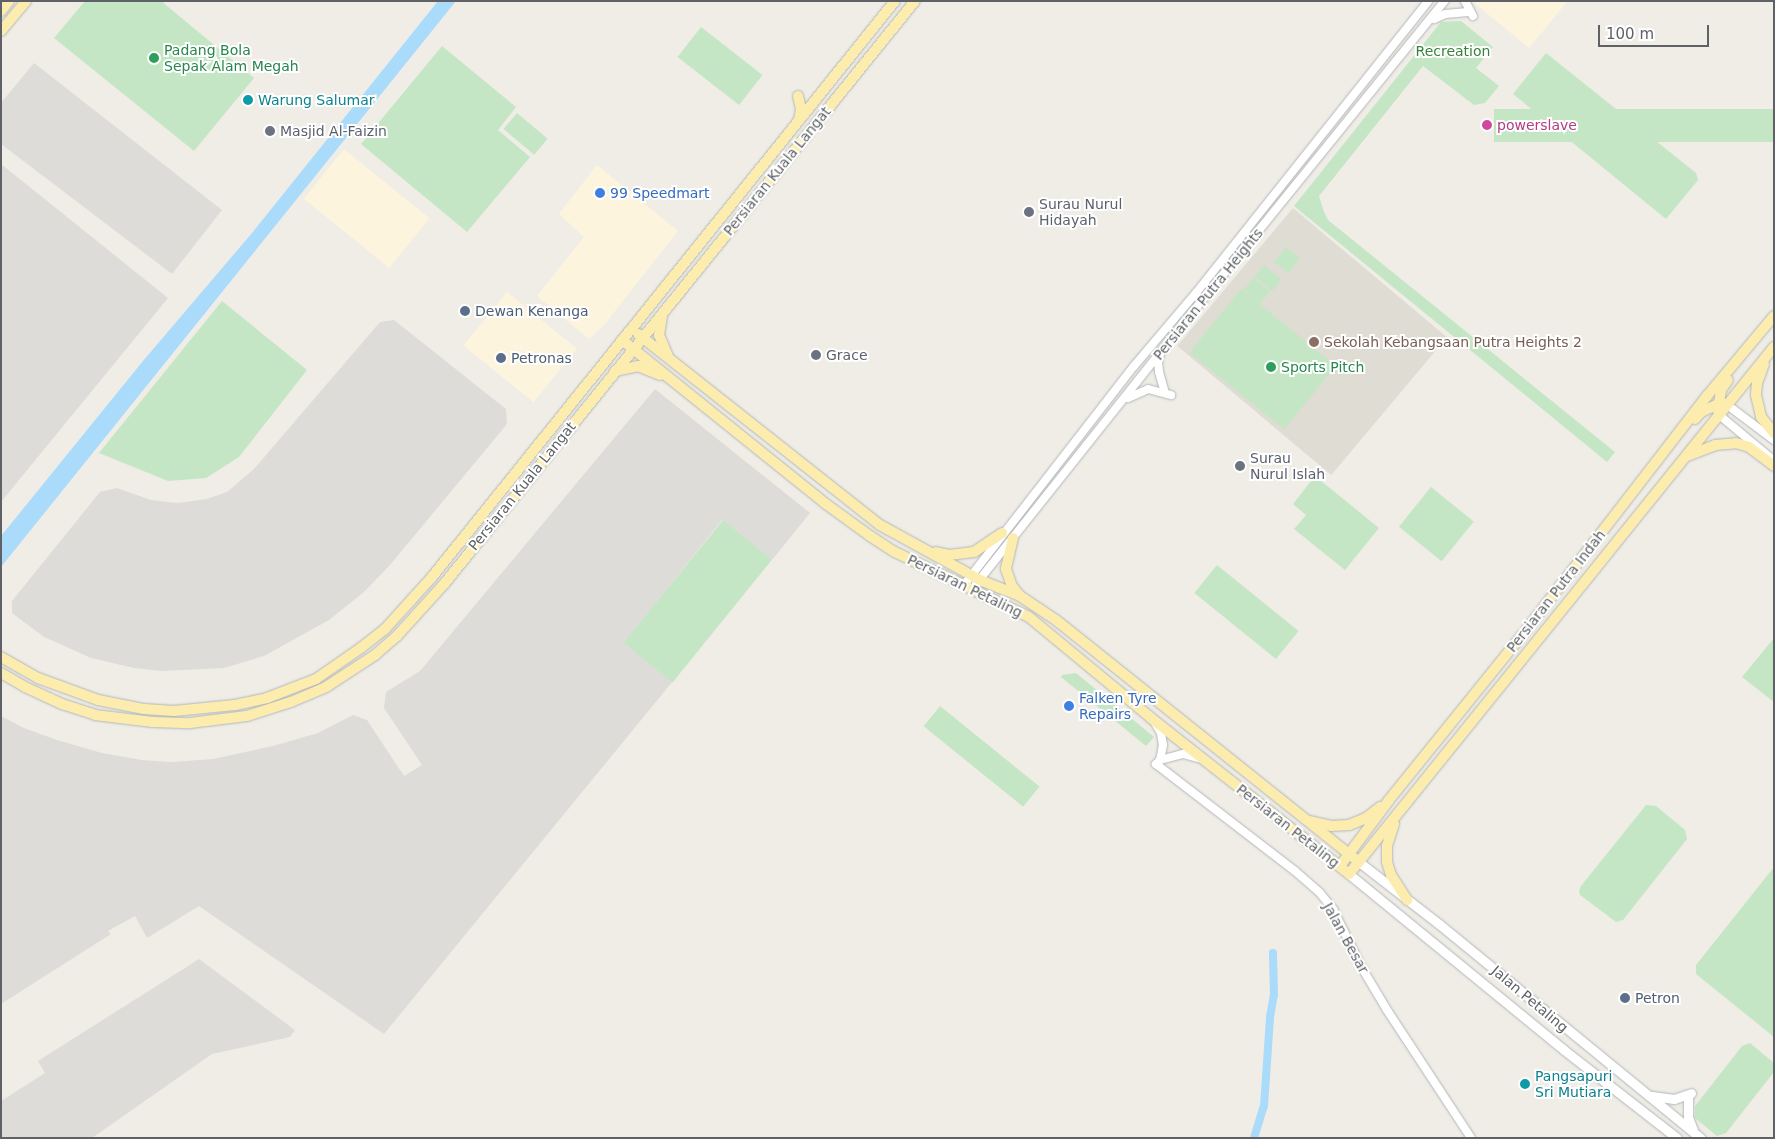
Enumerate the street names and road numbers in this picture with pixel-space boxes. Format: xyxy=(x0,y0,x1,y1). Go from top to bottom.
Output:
street label: Persiaran Kuala Langat xyxy=(720,103,834,239)
street label: Persiaran Putra Heights xyxy=(1150,225,1266,363)
street label: Persiaran Kuala Langat xyxy=(465,418,579,554)
street label: Persiaran Putra Indah xyxy=(1503,527,1609,655)
street label: Persiaran Petaling xyxy=(905,551,1025,621)
street label: Persiaran Petaling xyxy=(1233,781,1343,871)
street label: Jalan Besar xyxy=(1320,900,1372,976)
street label: Jalan Petaling xyxy=(1488,962,1572,1036)

